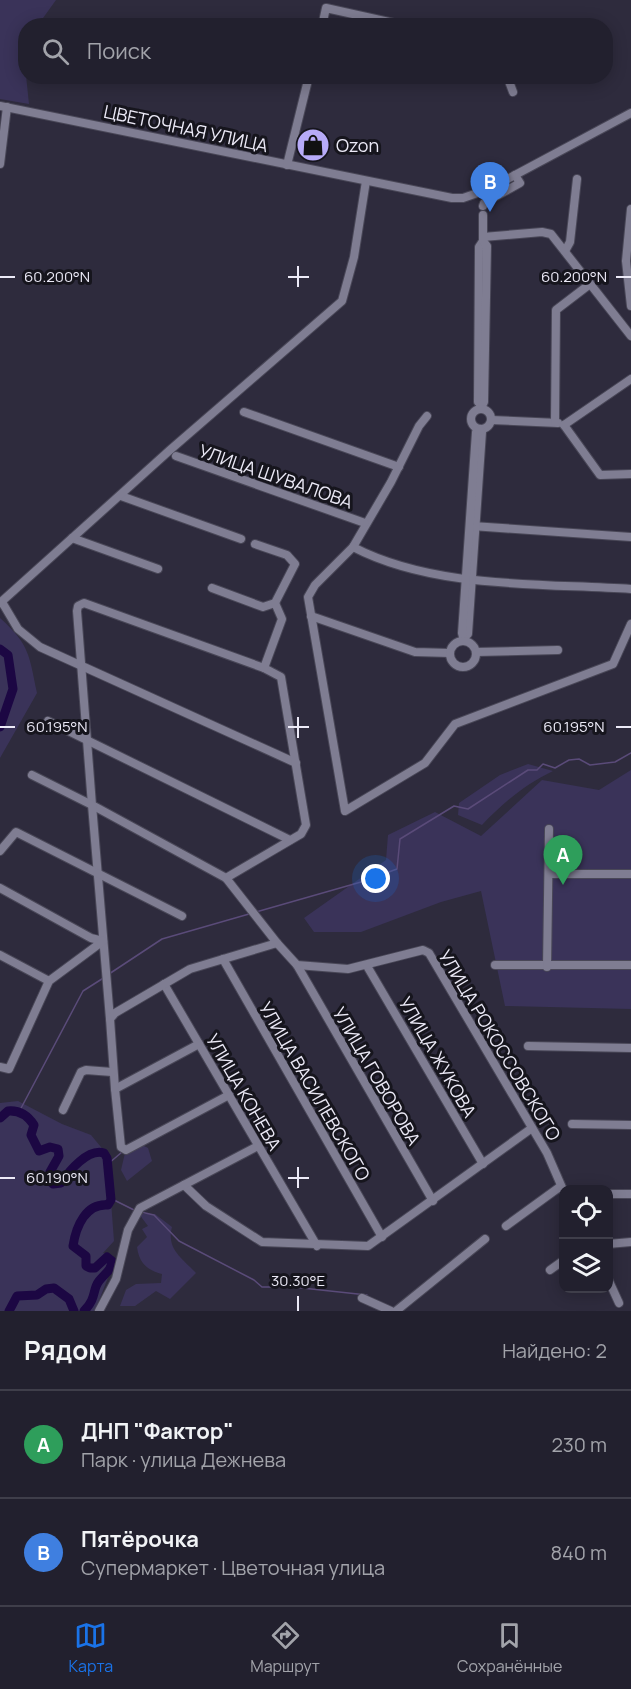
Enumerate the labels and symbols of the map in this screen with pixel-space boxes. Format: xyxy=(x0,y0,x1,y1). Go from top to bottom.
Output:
street label: ЦВЕТОЧНАЯ УЛИЦА xyxy=(102,99,271,157)
shop icon: Ozon xyxy=(295,127,331,163)
place label: Ozon xyxy=(336,133,379,157)
pin: B xyxy=(470,162,510,212)
text: 60.200°N xyxy=(24,266,90,287)
text: 60.200°N xyxy=(541,266,607,287)
street label: УЛИЦА ШУВАЛОВА xyxy=(196,438,357,514)
text: 60.195°N xyxy=(26,716,88,737)
text: 60.195°N xyxy=(543,716,605,737)
pin: A xyxy=(544,836,582,885)
your location xyxy=(361,864,390,893)
street label: УЛИЦА РОКОССОВСКОГО xyxy=(434,945,566,1145)
street label: УЛИЦА ЖУКОВА xyxy=(394,992,483,1122)
street label: УЛИЦА ВАСИЛЕВСКОГО xyxy=(254,997,376,1185)
street label: УЛИЦА ГОВОРОВА xyxy=(328,1003,427,1150)
street label: УЛИЦА КОНЕВА xyxy=(201,1029,287,1155)
text: 60.190°N xyxy=(26,1167,88,1188)
text: 30.30°E xyxy=(271,1270,325,1291)

